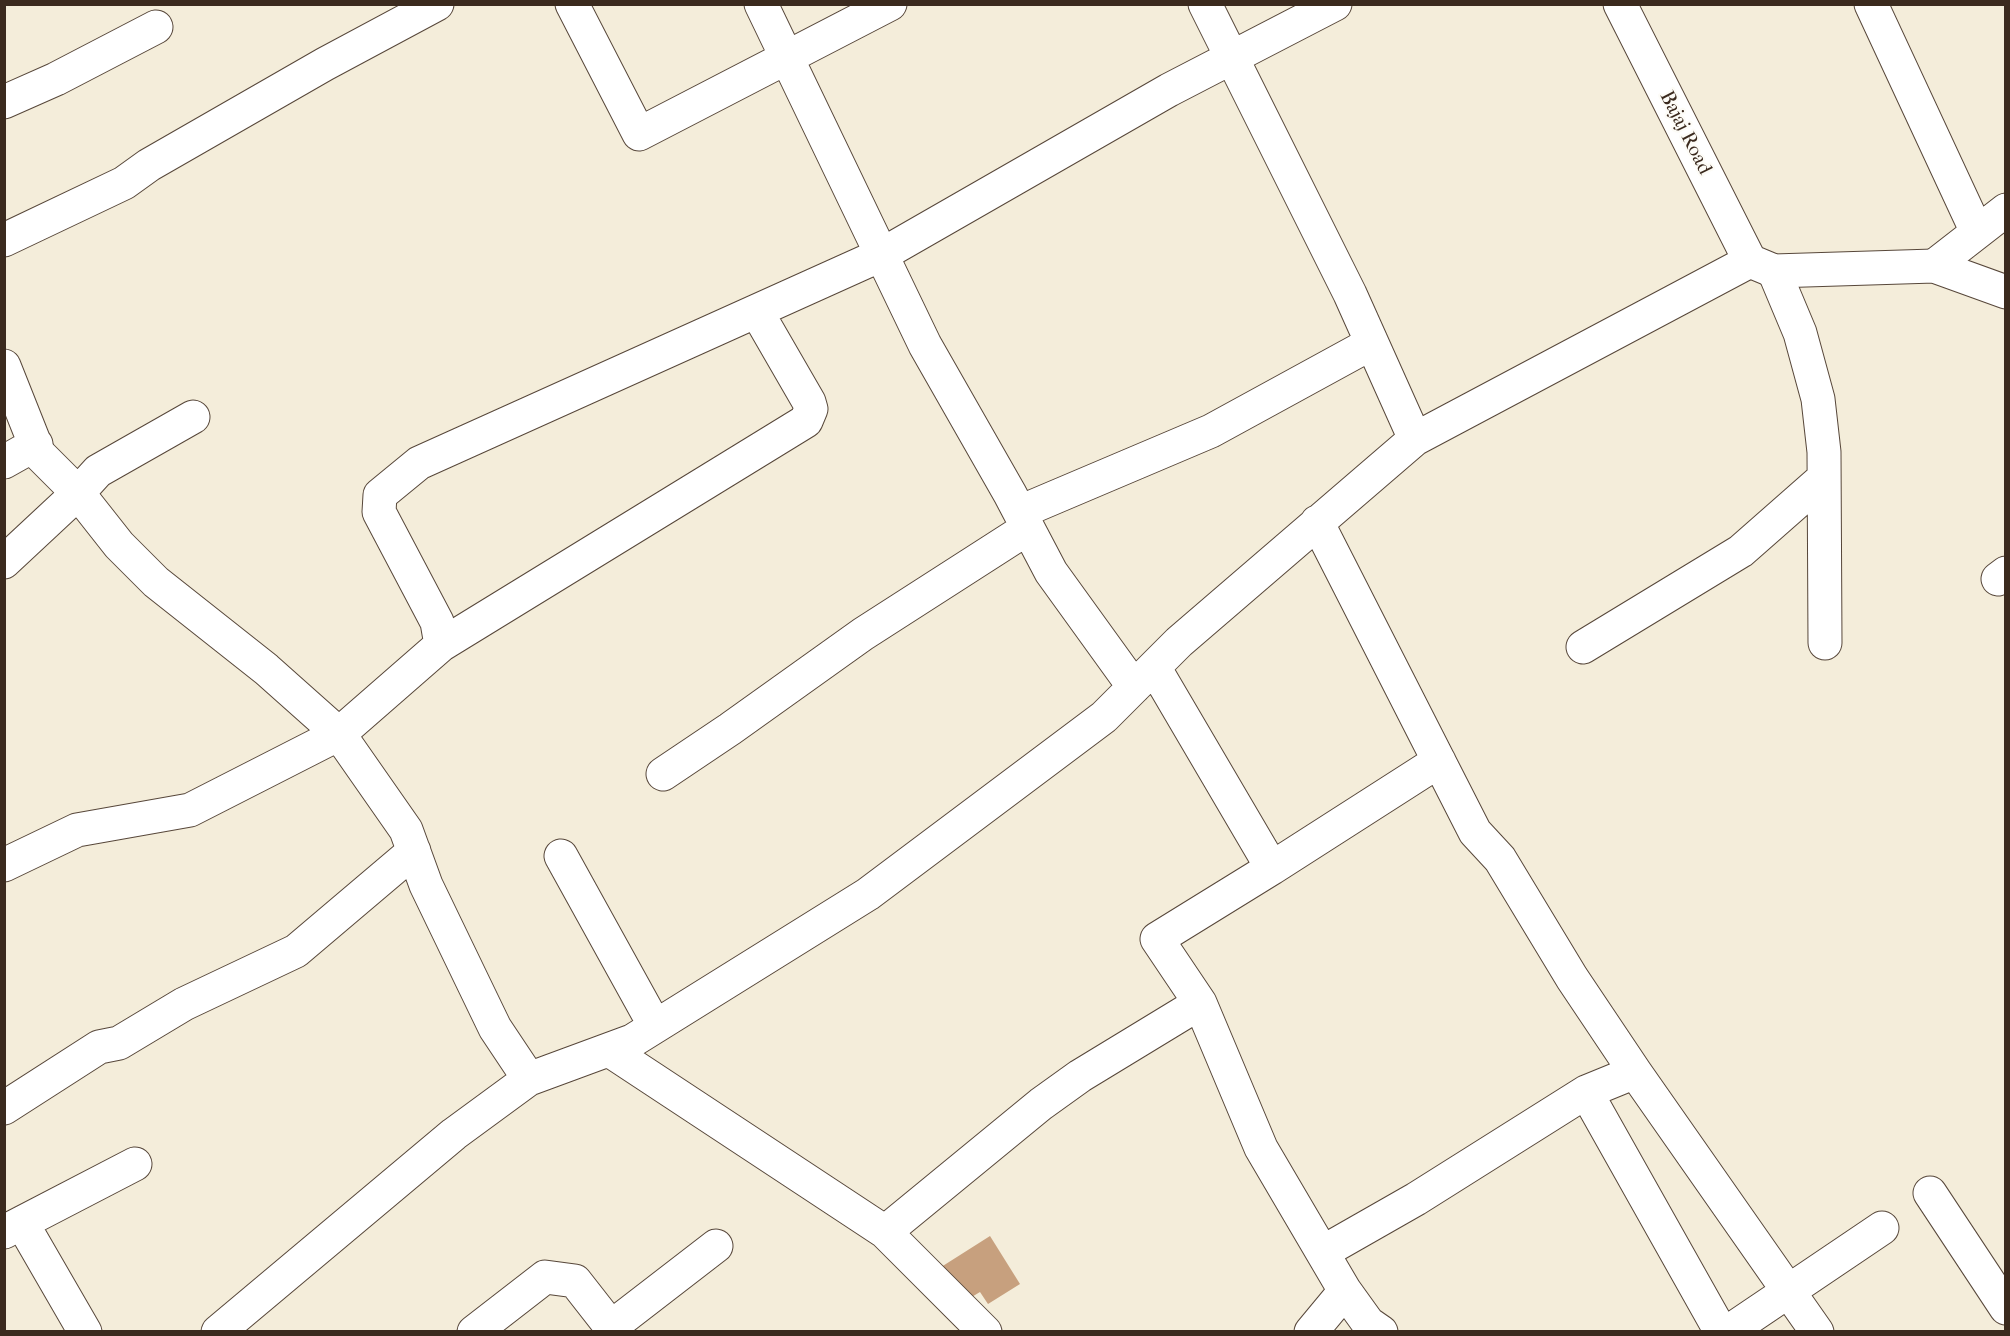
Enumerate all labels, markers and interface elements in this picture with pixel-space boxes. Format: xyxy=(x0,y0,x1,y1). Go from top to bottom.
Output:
street label: Bajaj Road xyxy=(1654,87,1716,179)

